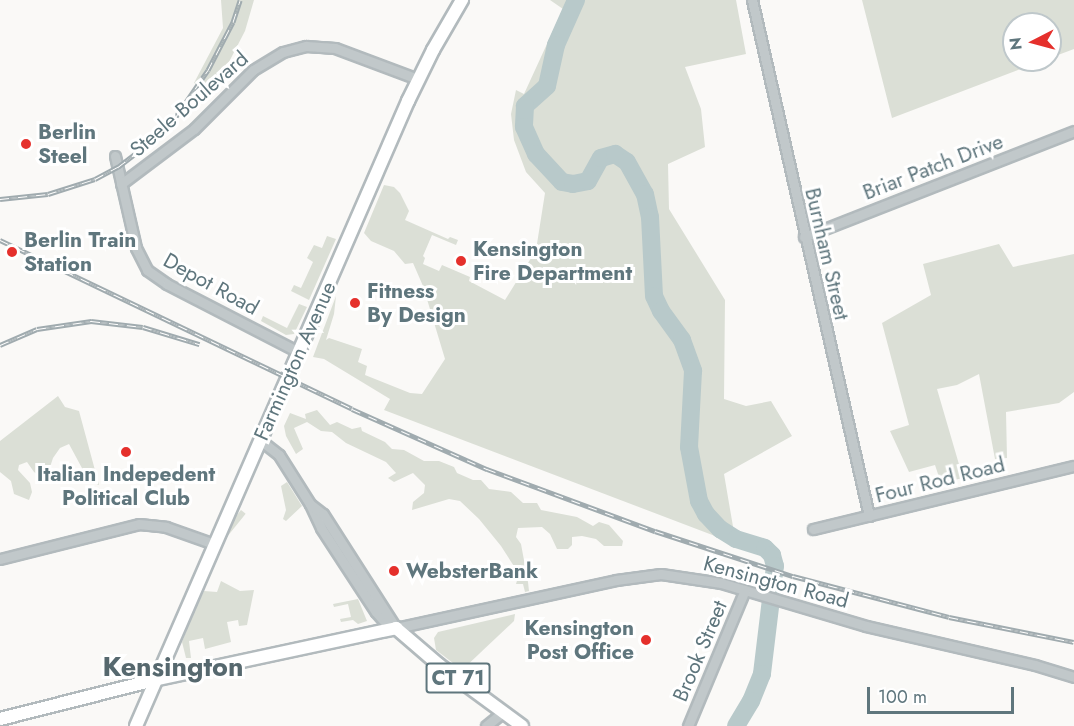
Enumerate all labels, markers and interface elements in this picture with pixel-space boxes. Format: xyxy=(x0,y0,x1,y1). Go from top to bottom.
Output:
north arrow xyxy=(1002,12,1062,72)
text: N xyxy=(1003,36,1028,51)
street label: Steele Boulevard xyxy=(125,46,253,162)
place label: Berlin Steel xyxy=(38,119,96,169)
street label: Briar Patch Drive xyxy=(859,129,1007,205)
marker: Berlin Steel xyxy=(19,137,33,151)
street label: Burnham Street xyxy=(800,185,854,323)
place label: Berlin Train Station xyxy=(24,227,136,277)
place label: Kensington Fire Department xyxy=(473,236,632,286)
marker: Berlin Train Station xyxy=(5,245,19,259)
street label: Depot Road xyxy=(159,247,263,321)
marker: Kensington Fire Department xyxy=(454,254,468,268)
street label: Farmington Avenue xyxy=(249,278,341,444)
place label: Fitness By Design xyxy=(367,278,466,328)
marker: Fitness By Design xyxy=(348,296,362,310)
marker: Italian Indepedent Political Club xyxy=(119,445,133,459)
street label: Four Rod Road xyxy=(873,452,1007,508)
place label: Italian Indepedent Political Club xyxy=(37,461,215,511)
street label: Kensington Road xyxy=(701,551,851,613)
place label: WebsterBank xyxy=(406,558,538,584)
marker: WebsterBank xyxy=(387,564,401,578)
street label: Brook Street xyxy=(667,597,733,705)
place label: Kensington Post Office xyxy=(524,615,634,665)
marker: Kensington Post Office xyxy=(639,633,653,647)
district label: Kensington xyxy=(103,651,243,683)
road number: CT 71 xyxy=(425,661,491,695)
scale bar xyxy=(870,675,1017,713)
text: 100 m xyxy=(878,684,927,710)

